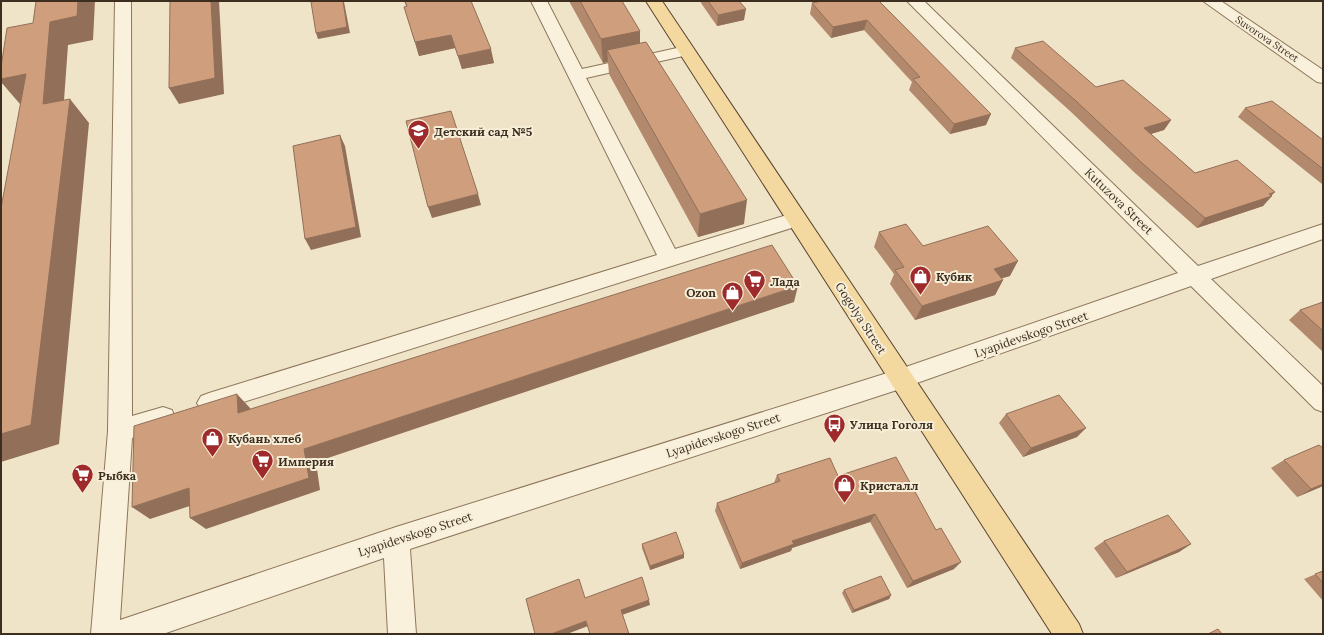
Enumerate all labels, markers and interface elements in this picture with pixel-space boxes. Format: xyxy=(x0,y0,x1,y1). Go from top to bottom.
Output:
street label: Suvorova Street xyxy=(1233,13,1301,65)
school or university icon: Детский сад №5 xyxy=(405,118,431,151)
place label: Детский сад №5 xyxy=(434,124,533,139)
street label: Kutuzova Street xyxy=(1082,165,1157,238)
shop icon: Кубик xyxy=(907,263,933,296)
supermarket icon: Лада xyxy=(742,268,768,301)
place label: Кубик xyxy=(936,269,972,284)
place label: Лада xyxy=(770,274,801,289)
shop icon: Ozon xyxy=(719,279,745,312)
street label: Gogolya Street xyxy=(832,279,890,357)
place label: Ozon xyxy=(686,285,716,300)
street label: Lyapidevskogo Street xyxy=(972,307,1090,360)
street label: Lyapidevskogo Street xyxy=(664,409,782,461)
bus stop icon: Улица Гоголя xyxy=(822,411,848,444)
place label: Улица Гоголя xyxy=(850,417,933,432)
shop icon: Кубань хлеб xyxy=(200,425,226,458)
place label: Кубань хлеб xyxy=(228,431,301,446)
supermarket icon: Империя xyxy=(250,448,276,481)
place label: Империя xyxy=(278,454,334,469)
supermarket icon: Рыбка xyxy=(69,462,95,495)
place label: Рыбка xyxy=(98,468,137,483)
shop icon: Кристалл xyxy=(831,472,857,505)
place label: Кристалл xyxy=(860,478,919,493)
street label: Lyapidevskogo Street xyxy=(356,508,474,560)

